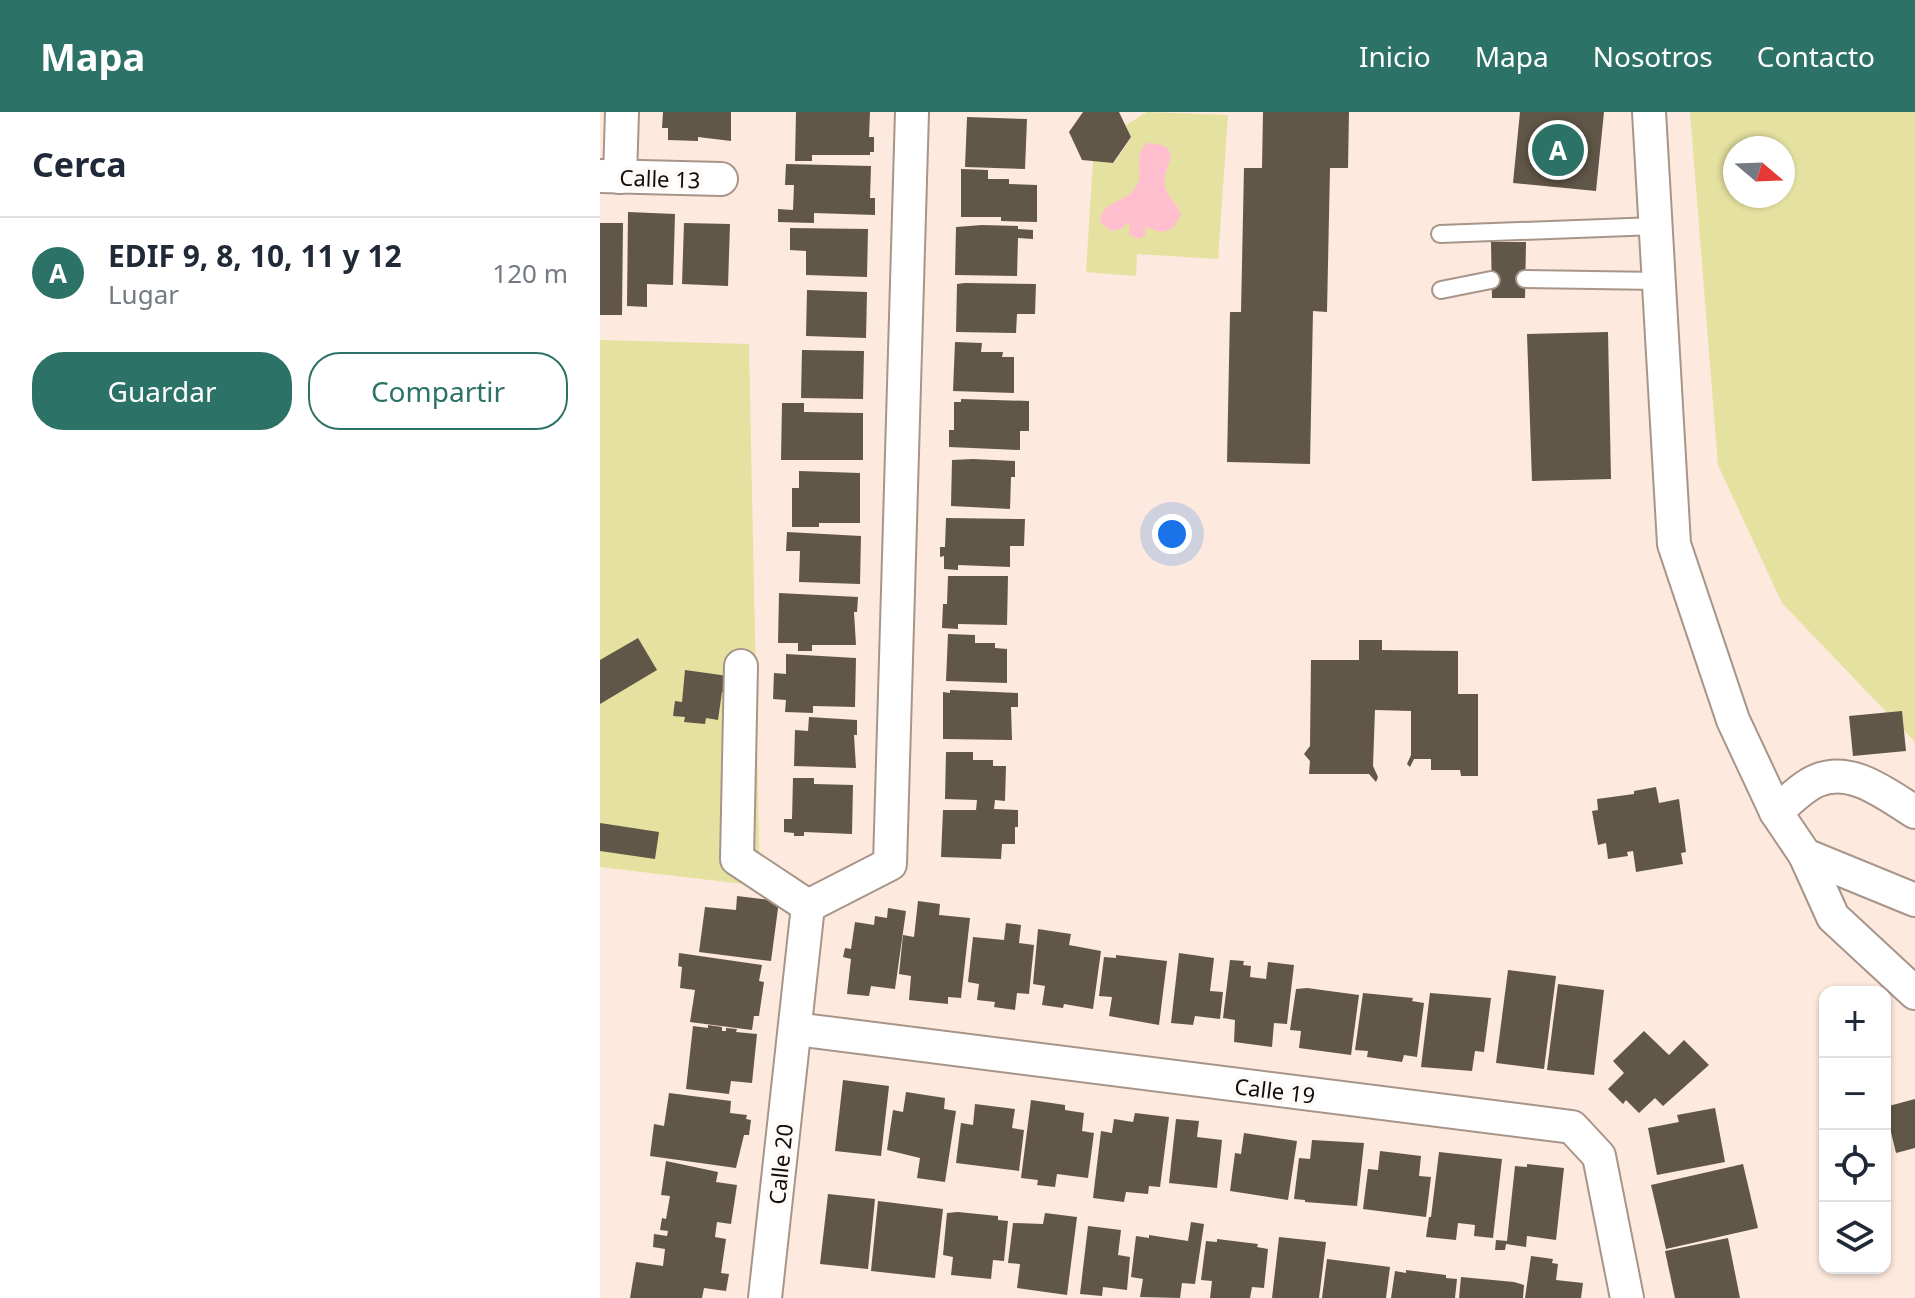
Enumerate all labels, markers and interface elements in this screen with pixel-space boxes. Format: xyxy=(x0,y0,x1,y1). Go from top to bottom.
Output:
text: Mapa xyxy=(40,30,145,82)
text: Inicio xyxy=(1359,37,1431,75)
text: Mapa xyxy=(1475,37,1549,75)
text: Nosotros xyxy=(1593,37,1713,75)
text: Contacto xyxy=(1757,37,1875,75)
pin: A xyxy=(1532,120,1584,180)
north arrow xyxy=(1723,136,1795,208)
text: Cerca xyxy=(32,141,127,187)
street label: Calle 13 xyxy=(619,162,701,194)
text: EDIF 9, 8, 10, 11 y 12 xyxy=(108,235,402,276)
text: A xyxy=(49,255,67,291)
text: 120 m xyxy=(492,255,568,291)
text: Lugar xyxy=(108,276,179,312)
button: Guardar xyxy=(32,352,292,430)
button: Compartir xyxy=(308,352,568,430)
your location xyxy=(1152,514,1192,554)
map controls xyxy=(1819,986,1891,1274)
button: + xyxy=(1819,986,1891,1058)
button: − xyxy=(1819,1058,1891,1130)
street label: Calle 19 xyxy=(1233,1070,1317,1110)
street label: Calle 20 xyxy=(761,1122,799,1206)
button: locate xyxy=(1819,1130,1891,1202)
button: layers xyxy=(1819,1202,1891,1274)

